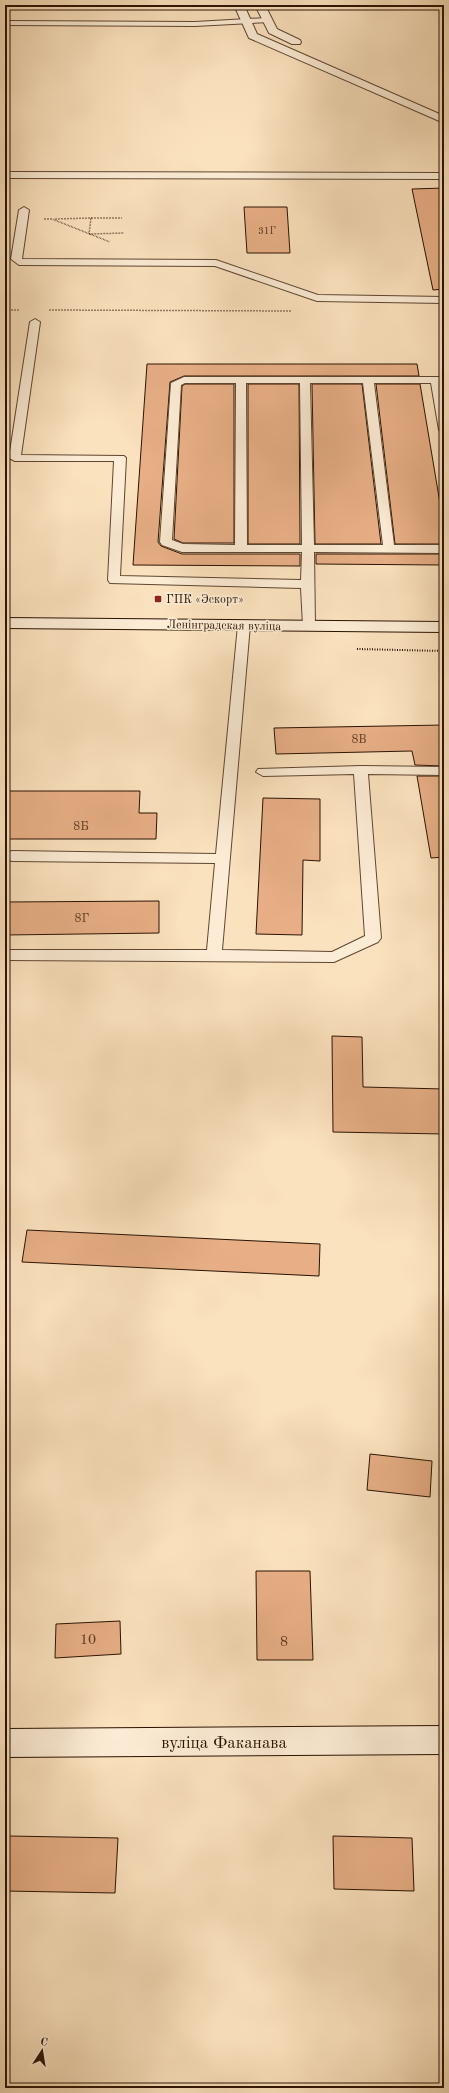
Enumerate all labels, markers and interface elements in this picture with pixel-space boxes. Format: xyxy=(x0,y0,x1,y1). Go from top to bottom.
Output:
house number: 31Г xyxy=(258,226,276,236)
marker: ГПК «Эскорт» xyxy=(153,594,163,604)
place label: ГПК «Эскорт» xyxy=(166,594,244,606)
street label: Ленінградская вуліца xyxy=(167,618,281,633)
house number: 8В xyxy=(351,734,367,746)
house number: 8Б xyxy=(73,821,89,833)
house number: 8Г xyxy=(75,913,90,925)
house number: 10 xyxy=(80,1633,96,1647)
house number: 8 xyxy=(280,1635,288,1649)
street label: вуліца Факанава xyxy=(161,1735,287,1752)
north arrow xyxy=(22,2031,62,2071)
text: С xyxy=(39,2037,48,2049)

